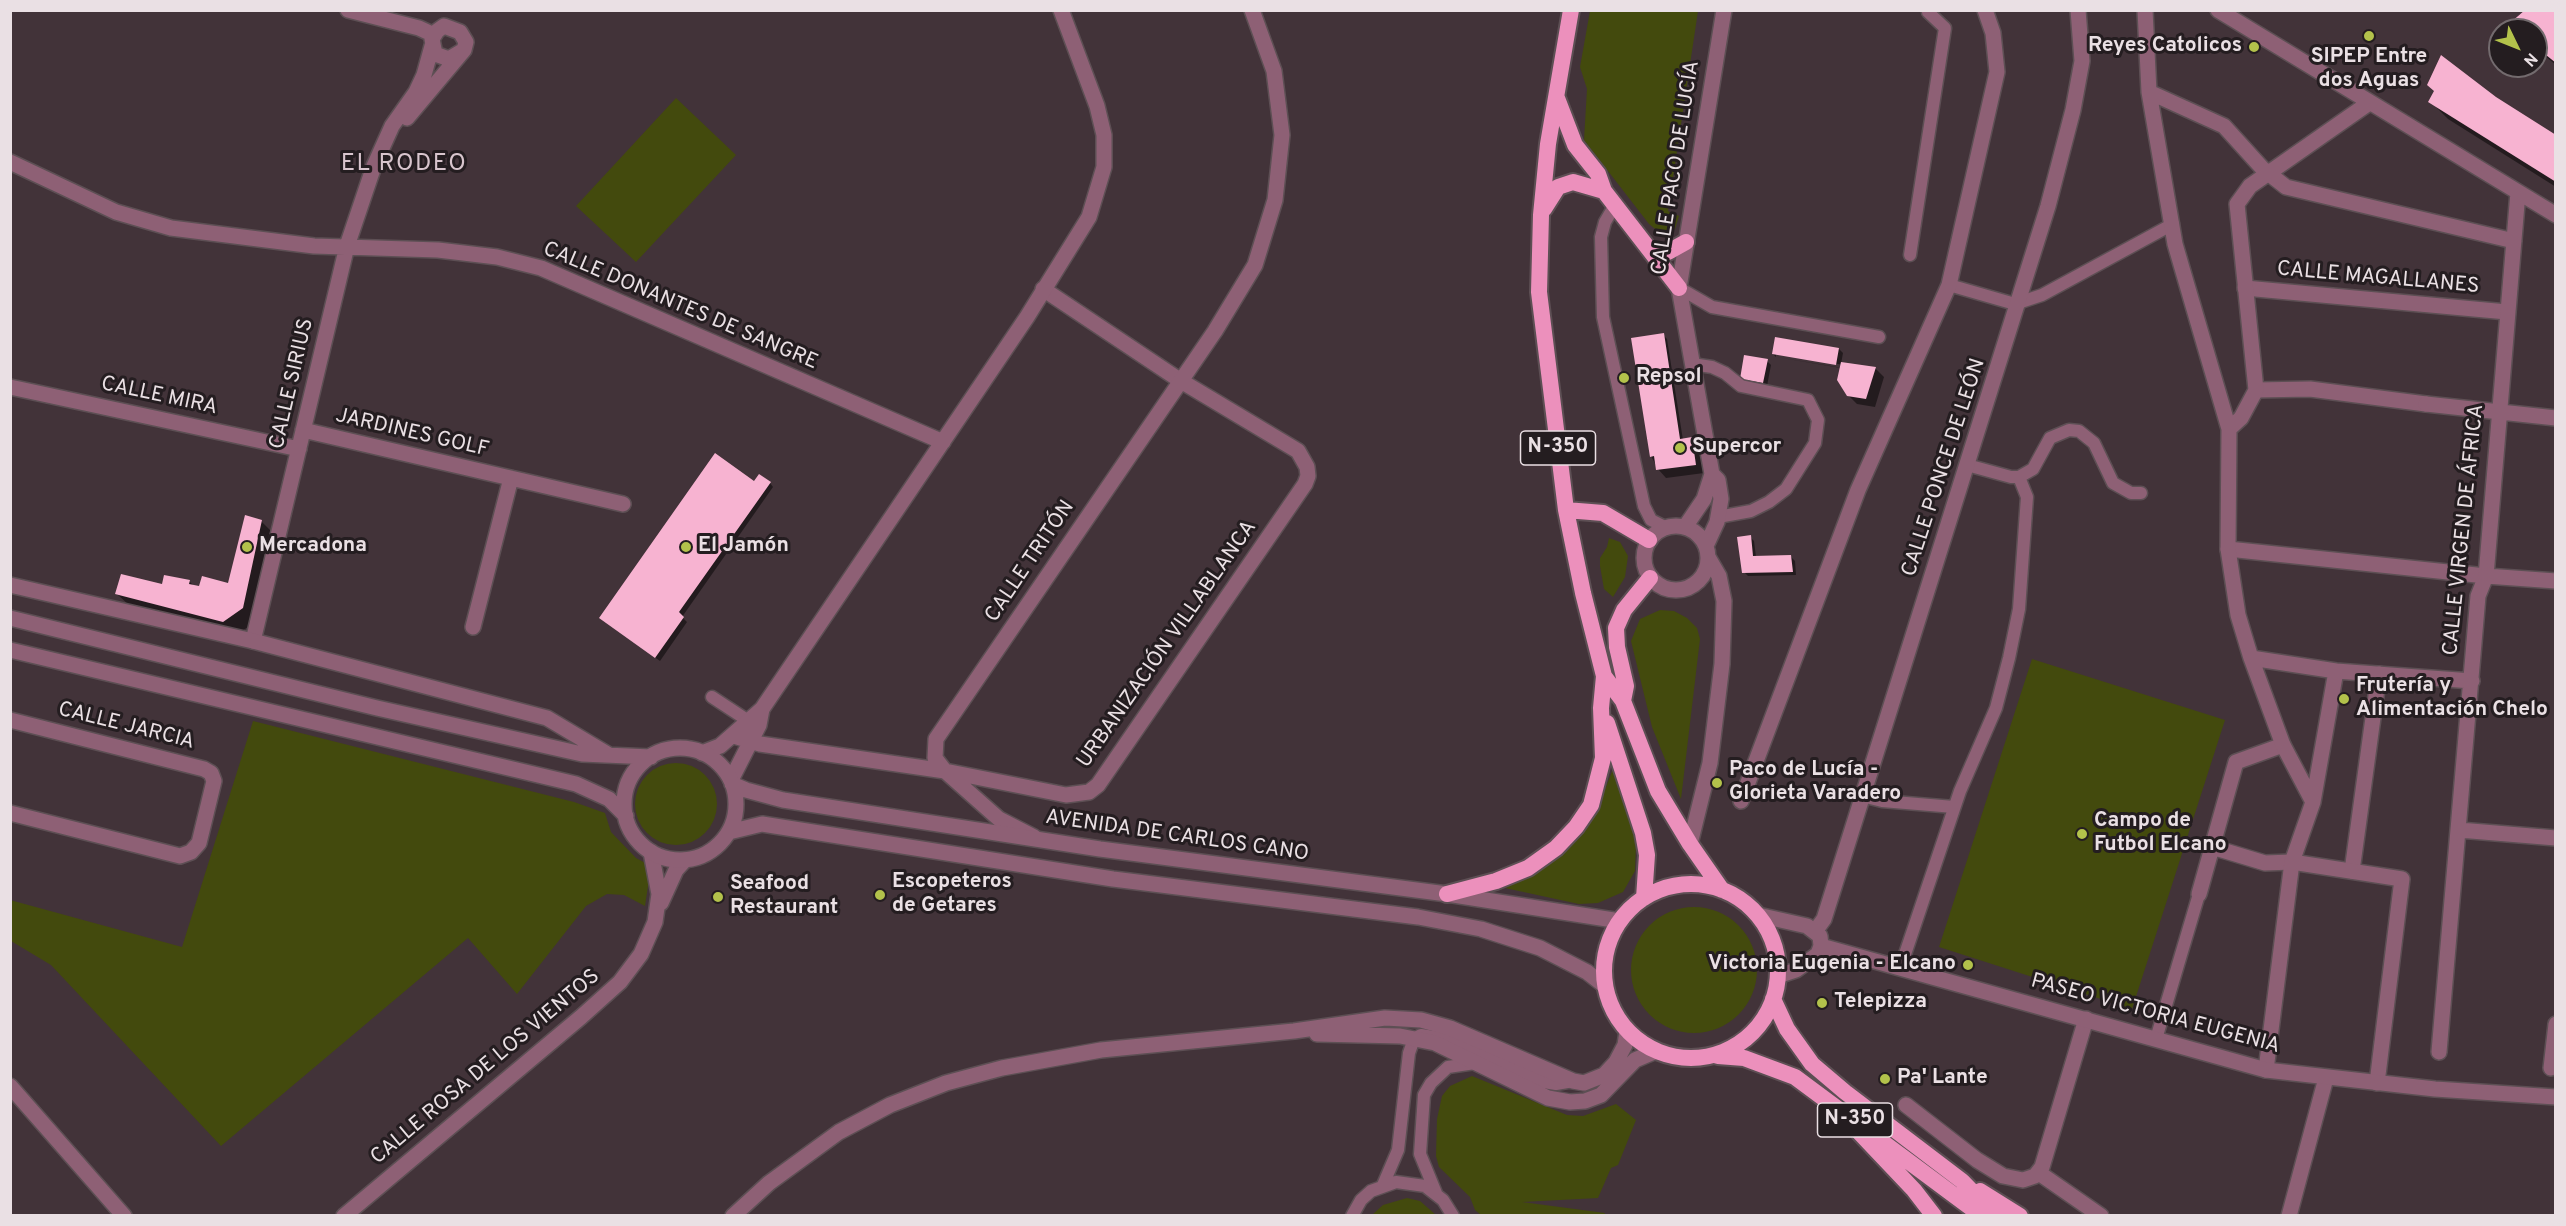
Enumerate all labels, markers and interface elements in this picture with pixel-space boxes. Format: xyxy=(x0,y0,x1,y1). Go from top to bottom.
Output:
north arrow xyxy=(2488,18,2548,78)
marker: SIPEP Entre dos Aguas xyxy=(2362,29,2376,43)
place label: Reyes Catolicos xyxy=(2088,34,2242,60)
marker: Reyes Catolicos xyxy=(2247,40,2261,54)
place label: SIPEP Entre dos Aguas xyxy=(2311,45,2427,95)
text: N xyxy=(2518,48,2541,70)
street label: CALLE PACO DE LUCÍA xyxy=(1648,59,1706,277)
district label: EL RODEO xyxy=(341,151,467,179)
street label: CALLE DONANTES DE SANGRE xyxy=(539,238,821,376)
street label: CALLE MAGALLANES xyxy=(2276,258,2480,300)
street label: CALLE SIRIUS xyxy=(266,316,320,452)
street label: CALLE PONCE DE LEÓN xyxy=(1898,356,1992,580)
place label: Repsol xyxy=(1636,365,1702,391)
marker: Repsol xyxy=(1617,371,1631,385)
street label: CALLE MIRA xyxy=(98,372,220,422)
street label: CALLE VIRGEN DE ÁFRICA xyxy=(2439,403,2491,657)
street label: JARDINES GOLF xyxy=(333,404,491,464)
road number: N-350 xyxy=(1520,431,1596,465)
place label: Supercor xyxy=(1692,435,1781,461)
marker: Supercor xyxy=(1673,441,1687,455)
street label: CALLE TRITÓN xyxy=(981,496,1081,628)
street label: URBANIZACIÓN VILLABLANCA xyxy=(1073,517,1263,773)
place label: Mercadona xyxy=(259,534,367,560)
place label: El Jamón xyxy=(698,534,789,560)
marker: Mercadona xyxy=(240,540,254,554)
marker: El Jamón xyxy=(679,540,693,554)
place label: Frutería y Alimentación Chelo xyxy=(2356,674,2548,724)
marker: Frutería y Alimentación Chelo xyxy=(2337,692,2351,706)
street label: CALLE JARCIA xyxy=(55,698,197,756)
place label: Paco de Lucía - Glorieta Varadero xyxy=(1729,758,1901,808)
marker: Paco de Lucía - Glorieta Varadero xyxy=(1710,776,1724,790)
street label: AVENIDA DE CARLOS CANO xyxy=(1044,806,1310,868)
place label: Campo de Futbol Elcano xyxy=(2094,809,2227,859)
marker: Campo de Futbol Elcano xyxy=(2075,827,2089,841)
place label: Escopeteros de Getares xyxy=(892,870,1012,920)
place label: Seafood Restaurant xyxy=(730,872,838,922)
marker: Escopeteros de Getares xyxy=(873,888,887,902)
marker: Seafood Restaurant xyxy=(711,890,725,904)
place label: Victoria Eugenia - Elcano xyxy=(1708,952,1956,978)
marker: Victoria Eugenia - Elcano xyxy=(1961,958,1975,972)
street label: CALLE ROSA DE LOS VIENTOS xyxy=(367,965,605,1171)
street label: PASEO VICTORIA EUGENIA xyxy=(2028,970,2282,1060)
place label: Telepizza xyxy=(1834,990,1927,1016)
marker: Telepizza xyxy=(1815,996,1829,1010)
place label: Pa' Lante xyxy=(1897,1066,1988,1092)
marker: Pa' Lante xyxy=(1878,1072,1892,1086)
road number: N-350 xyxy=(1818,1103,1892,1137)

